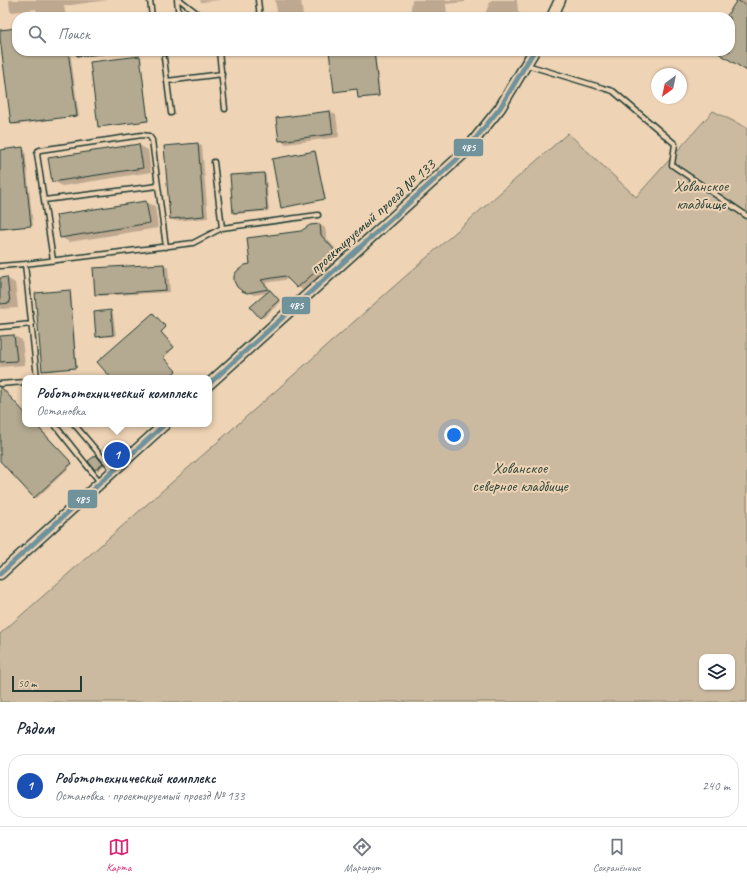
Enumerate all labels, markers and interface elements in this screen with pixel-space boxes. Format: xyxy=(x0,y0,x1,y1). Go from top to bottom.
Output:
search box xyxy=(12,12,735,56)
icon: search xyxy=(26,23,48,45)
text: Поиск xyxy=(58,25,90,44)
north arrow xyxy=(651,68,687,104)
line badge: 485 xyxy=(453,138,484,157)
text: 485 xyxy=(461,140,477,154)
street label: проектируемый проезд № 133 xyxy=(306,154,441,279)
park label: Хованское кладбище xyxy=(674,176,730,214)
line badge: 485 xyxy=(281,296,311,315)
text: 485 xyxy=(289,298,305,312)
popup xyxy=(22,375,212,427)
text: Робототехнический комплекс xyxy=(37,384,197,403)
text: Остановка xyxy=(37,403,85,419)
your location xyxy=(444,425,464,445)
pin: 1 xyxy=(104,440,130,470)
park label: Хованское северное кладбище xyxy=(472,458,569,496)
line badge: 485 xyxy=(67,489,98,509)
text: 485 xyxy=(75,492,91,506)
map controls xyxy=(699,654,735,690)
button: layers xyxy=(699,654,735,690)
scale bar xyxy=(12,674,82,693)
text: 50 m xyxy=(18,676,37,690)
text: Рядом xyxy=(16,718,54,739)
text: Робототехнический комплекс xyxy=(55,769,216,788)
text: 1 xyxy=(27,778,33,794)
text: 240 m xyxy=(702,778,730,794)
text: Остановка · проектируемый проезд № 133 xyxy=(55,788,245,804)
tab: Карта xyxy=(106,836,131,874)
tab: Маршрут xyxy=(344,836,380,874)
tab: Сохранённые xyxy=(593,836,641,874)

